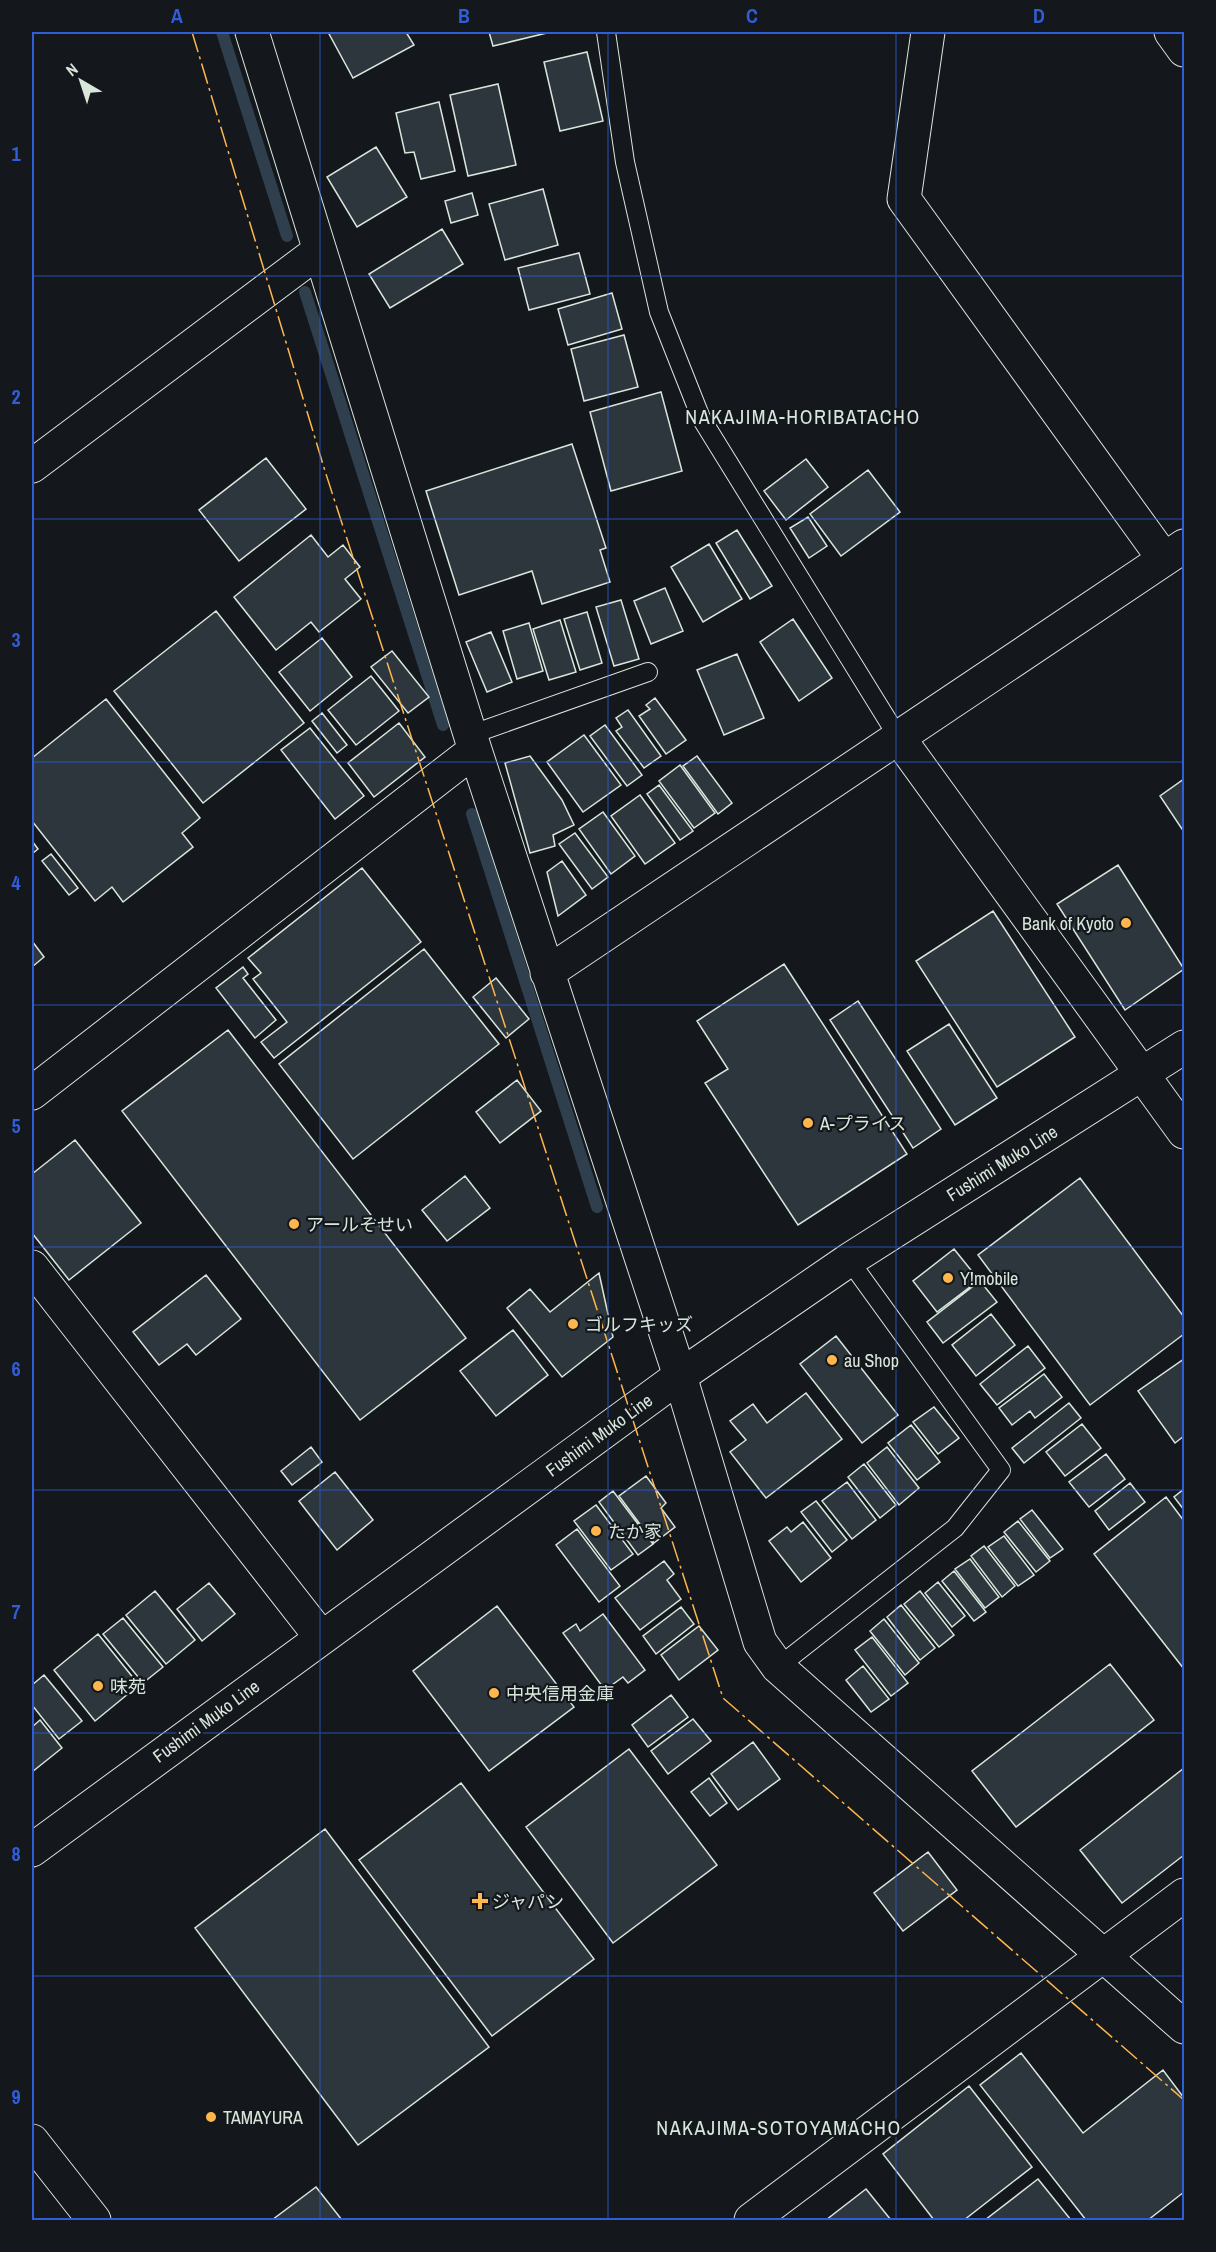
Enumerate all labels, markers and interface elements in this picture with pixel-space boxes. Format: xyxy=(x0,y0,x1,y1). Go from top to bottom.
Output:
text: A xyxy=(171,2,183,29)
text: B xyxy=(458,2,470,29)
text: C xyxy=(746,2,758,29)
text: D xyxy=(1033,2,1045,29)
north arrow xyxy=(51,51,111,111)
text: N xyxy=(61,58,82,81)
text: 1 xyxy=(11,140,21,167)
text: 2 xyxy=(11,383,21,410)
district label: NAKAJIMA-HORIBATACHO xyxy=(685,403,921,430)
text: 3 xyxy=(11,626,21,653)
text: 4 xyxy=(11,869,21,896)
place label: Bank of Kyoto xyxy=(1022,911,1114,936)
marker: Bank of Kyoto xyxy=(1119,916,1133,930)
place label: A-プライス xyxy=(819,1111,906,1136)
text: 5 xyxy=(11,1112,21,1139)
marker: A-プライス xyxy=(801,1116,815,1130)
street label: Fushimi Muko Line xyxy=(942,1119,1062,1207)
place label: アールそせい xyxy=(306,1212,413,1237)
marker: アールそせい xyxy=(287,1217,301,1231)
place label: Y!mobile xyxy=(960,1266,1018,1291)
marker: Y!mobile xyxy=(941,1271,955,1285)
place label: ゴルフキッズ xyxy=(585,1312,693,1337)
marker: ゴルフキッズ xyxy=(566,1317,580,1331)
place label: au Shop xyxy=(844,1348,899,1373)
marker: au Shop xyxy=(825,1353,839,1367)
text: 6 xyxy=(11,1355,21,1382)
street label: Fushimi Muko Line xyxy=(541,1388,657,1482)
place label: たか家 xyxy=(608,1519,662,1544)
marker: たか家 xyxy=(589,1524,603,1538)
text: 7 xyxy=(11,1598,21,1625)
place label: 味苑 xyxy=(110,1674,146,1699)
street label: Fushimi Muko Line xyxy=(148,1674,264,1768)
marker: 味苑 xyxy=(91,1679,105,1693)
place label: 中央信用金庫 xyxy=(506,1681,614,1706)
marker: 中央信用金庫 xyxy=(487,1686,501,1700)
text: 8 xyxy=(11,1840,21,1867)
place label: ジャパン xyxy=(492,1889,564,1914)
marker: ジャパン xyxy=(473,1894,487,1908)
text: 9 xyxy=(11,2083,21,2110)
place label: TAMAYURA xyxy=(223,2105,303,2130)
marker: TAMAYURA xyxy=(204,2110,218,2124)
district label: NAKAJIMA-SOTOYAMACHO xyxy=(656,2114,902,2141)

